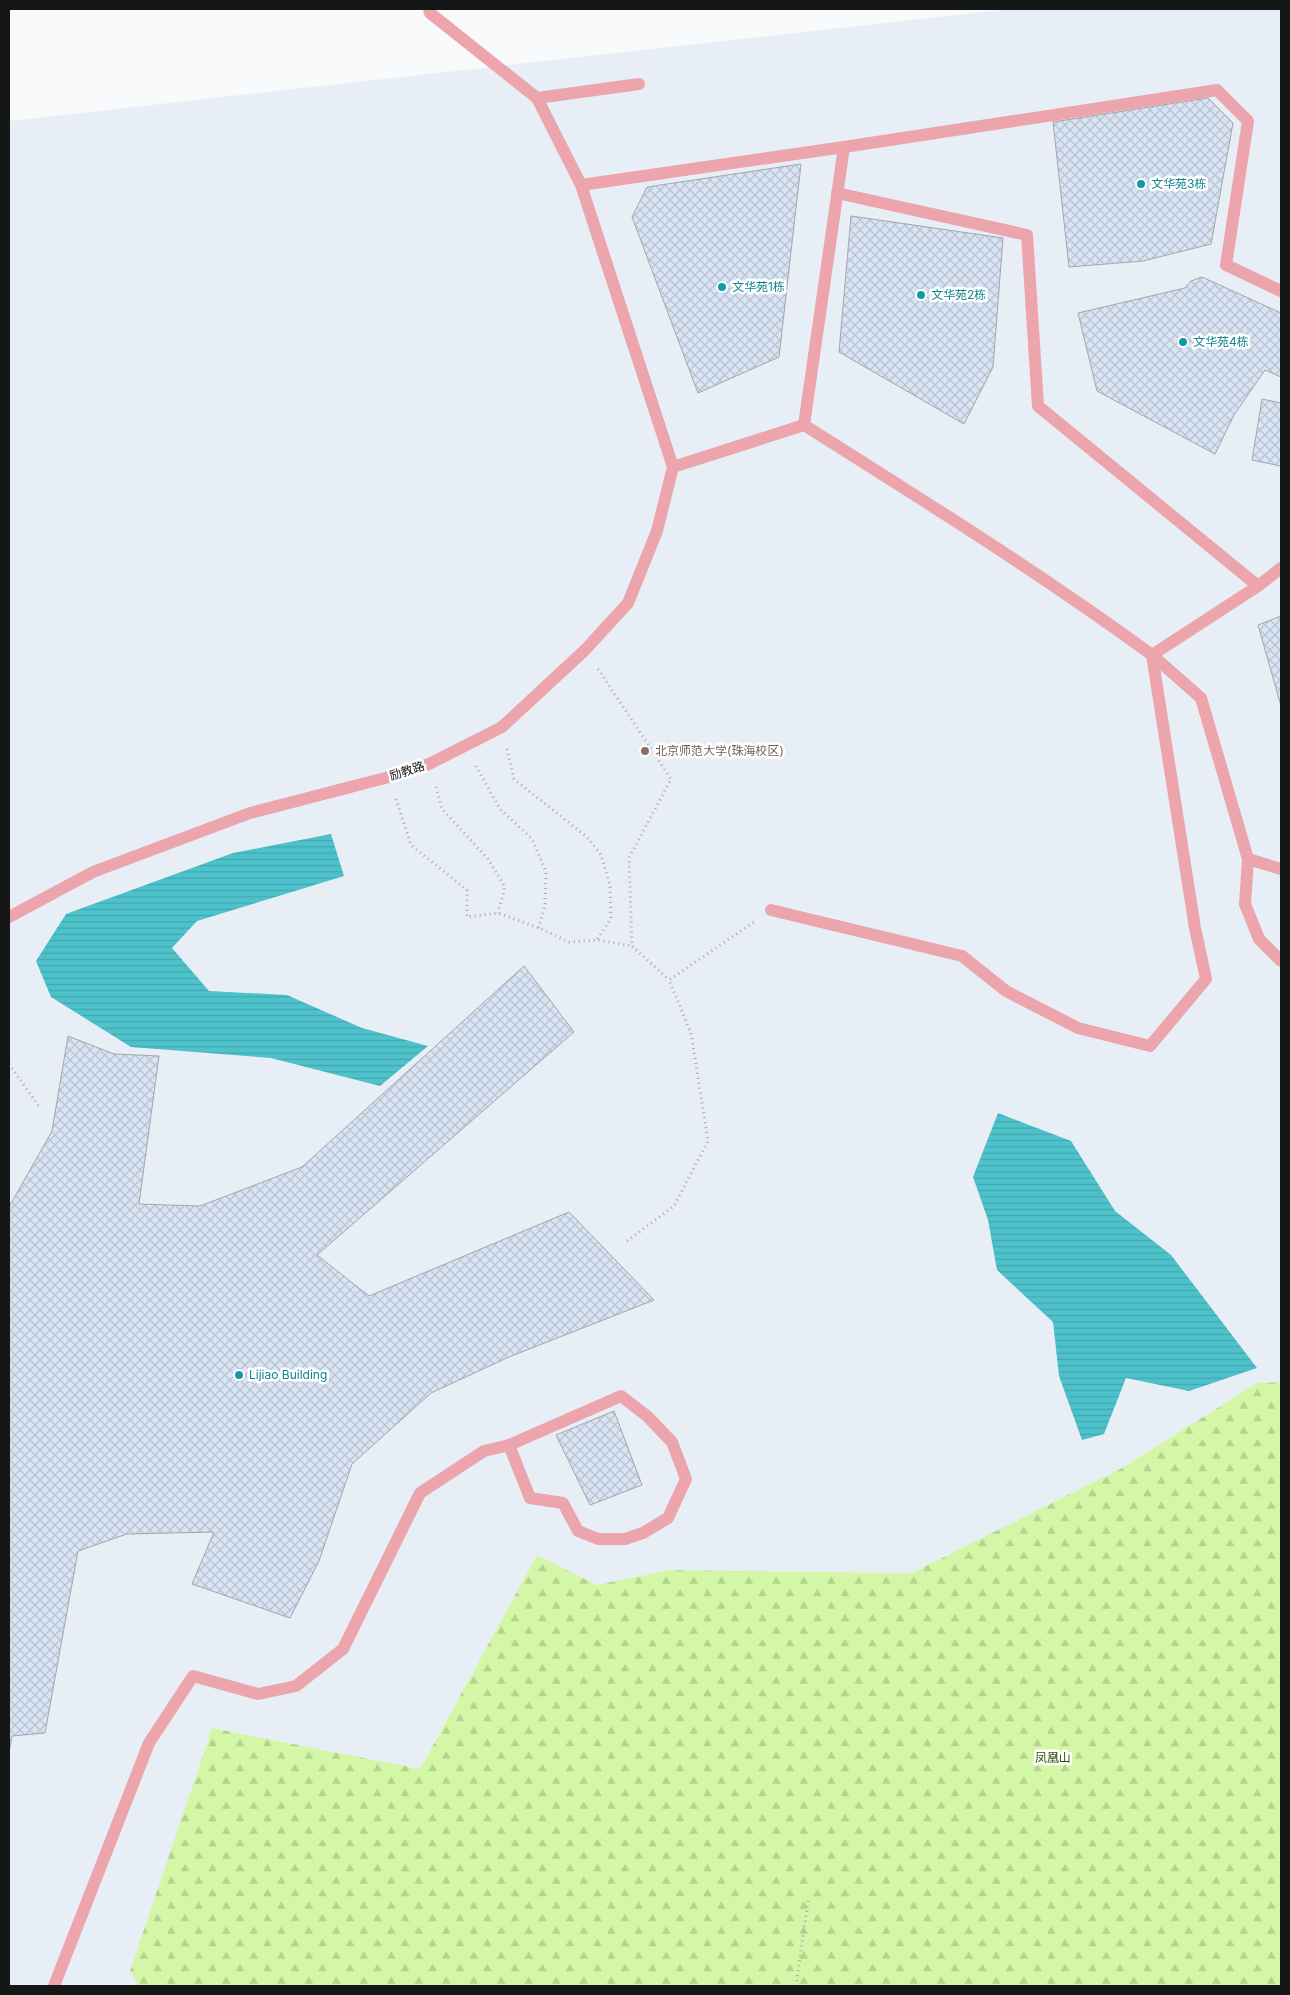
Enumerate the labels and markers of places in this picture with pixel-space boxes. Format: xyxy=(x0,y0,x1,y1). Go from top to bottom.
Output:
place label: 文华苑3栋 xyxy=(1151,176,1206,191)
marker: 文华苑3栋 xyxy=(1135,178,1147,190)
place label: 文华苑1栋 xyxy=(732,279,785,294)
marker: 文华苑1栋 xyxy=(716,281,728,293)
place label: 文华苑2栋 xyxy=(931,287,986,302)
marker: 文华苑2栋 xyxy=(915,289,927,301)
place label: 文华苑4栋 xyxy=(1193,334,1249,349)
marker: 文华苑4栋 xyxy=(1177,336,1189,348)
place label: 北京师范大学(珠海校区) xyxy=(655,743,784,758)
marker: 北京师范大学(珠海校区) xyxy=(639,745,651,757)
place label: Lijiao Building xyxy=(249,1367,327,1382)
marker: Lijiao Building xyxy=(233,1369,245,1381)

